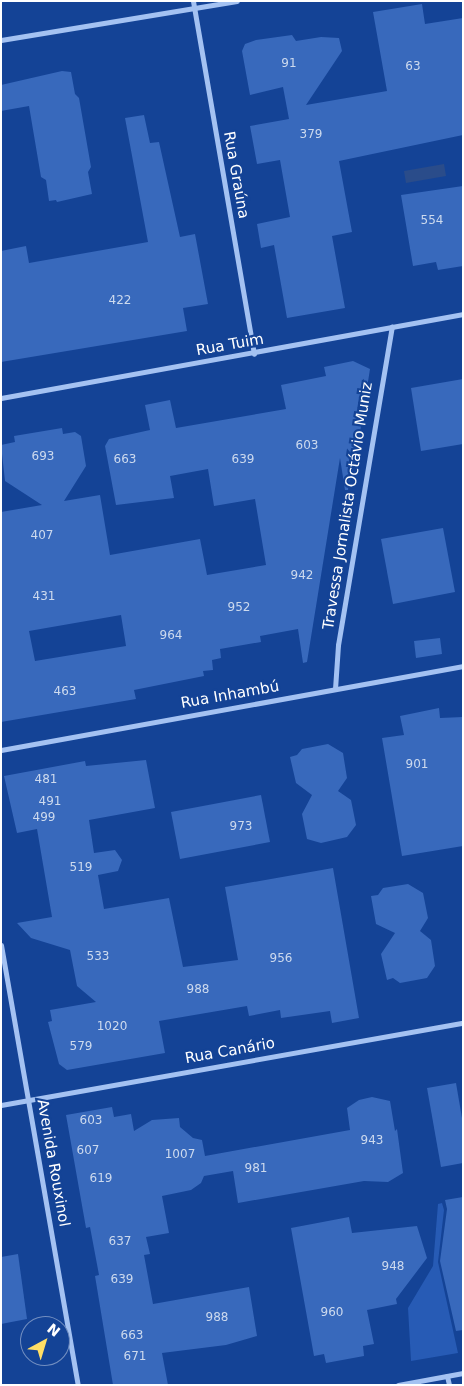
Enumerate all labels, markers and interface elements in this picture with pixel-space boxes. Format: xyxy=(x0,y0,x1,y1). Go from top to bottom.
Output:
house number: 91 xyxy=(281,57,297,71)
house number: 63 xyxy=(405,60,421,74)
house number: 379 xyxy=(300,128,322,142)
street label: Rua Graúna xyxy=(219,130,253,220)
house number: 554 xyxy=(421,214,443,228)
house number: 422 xyxy=(109,294,131,308)
street label: Rua Tuim xyxy=(195,330,265,360)
street label: Travessa Jornalista Octávio Muniz xyxy=(320,381,376,631)
house number: 603 xyxy=(296,439,318,453)
house number: 693 xyxy=(32,450,54,464)
house number: 663 xyxy=(114,453,136,467)
house number: 639 xyxy=(232,453,254,467)
house number: 407 xyxy=(31,529,53,543)
house number: 942 xyxy=(291,569,313,583)
house number: 431 xyxy=(33,590,55,604)
house number: 952 xyxy=(228,601,250,615)
house number: 964 xyxy=(160,629,182,643)
street label: Rua Inhambú xyxy=(179,677,281,713)
house number: 463 xyxy=(54,685,76,699)
house number: 901 xyxy=(406,758,428,772)
house number: 481 xyxy=(35,773,57,787)
house number: 491 xyxy=(39,795,61,809)
house number: 499 xyxy=(33,811,55,825)
house number: 973 xyxy=(230,820,252,834)
house number: 519 xyxy=(70,861,92,875)
house number: 533 xyxy=(87,950,109,964)
house number: 956 xyxy=(270,952,292,966)
house number: 988 xyxy=(187,983,209,997)
house number: 1020 xyxy=(97,1020,127,1034)
street label: Rua Canário xyxy=(184,1034,276,1068)
house number: 579 xyxy=(70,1040,92,1054)
street label: Avenida Rouxinol xyxy=(33,1098,73,1228)
house number: 603 xyxy=(80,1114,102,1128)
house number: 943 xyxy=(361,1134,383,1148)
house number: 607 xyxy=(77,1144,99,1158)
house number: 1007 xyxy=(165,1148,195,1162)
house number: 981 xyxy=(245,1162,267,1176)
house number: 619 xyxy=(90,1172,112,1186)
house number: 637 xyxy=(109,1235,131,1249)
house number: 948 xyxy=(382,1260,404,1274)
house number: 639 xyxy=(111,1273,133,1287)
house number: 960 xyxy=(321,1306,343,1320)
house number: 988 xyxy=(206,1311,228,1325)
north arrow xyxy=(20,1316,70,1366)
text: N xyxy=(44,1320,63,1340)
house number: 663 xyxy=(121,1329,143,1343)
house number: 671 xyxy=(124,1350,146,1364)

